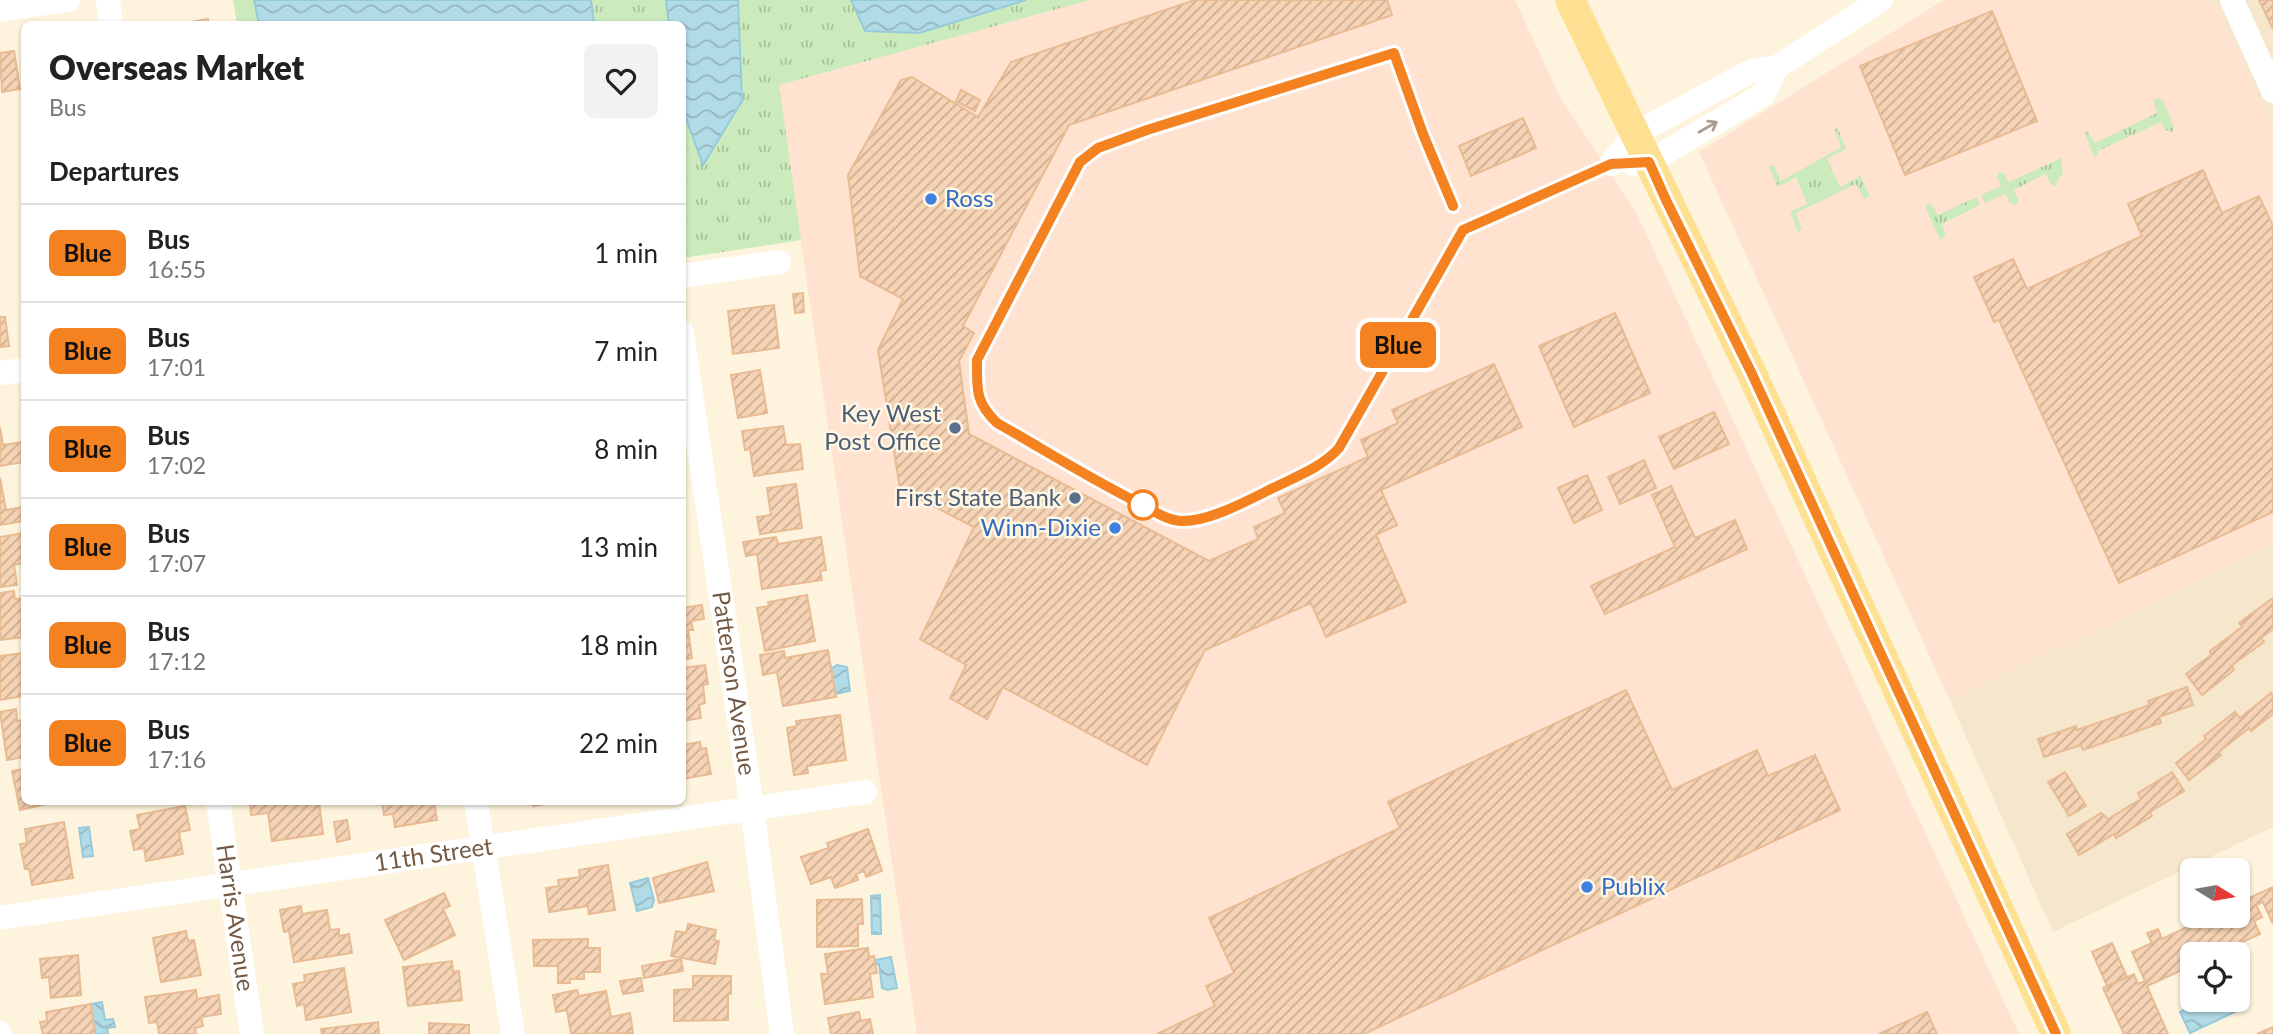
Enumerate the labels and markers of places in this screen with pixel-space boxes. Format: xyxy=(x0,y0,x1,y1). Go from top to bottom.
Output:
place label: Ross xyxy=(945,183,994,212)
marker: Ross xyxy=(923,191,939,207)
place label: Key West Post Office xyxy=(824,398,941,455)
marker: Key West Post Office xyxy=(947,420,963,436)
place label: First State Bank xyxy=(895,482,1062,511)
marker: First State Bank xyxy=(1067,490,1083,506)
unlabelled marker xyxy=(1128,490,1158,520)
place label: Winn-Dixie xyxy=(981,512,1101,541)
marker: Winn-Dixie xyxy=(1107,520,1123,536)
place label: Publix xyxy=(1601,871,1666,900)
marker: Publix xyxy=(1579,879,1595,895)

